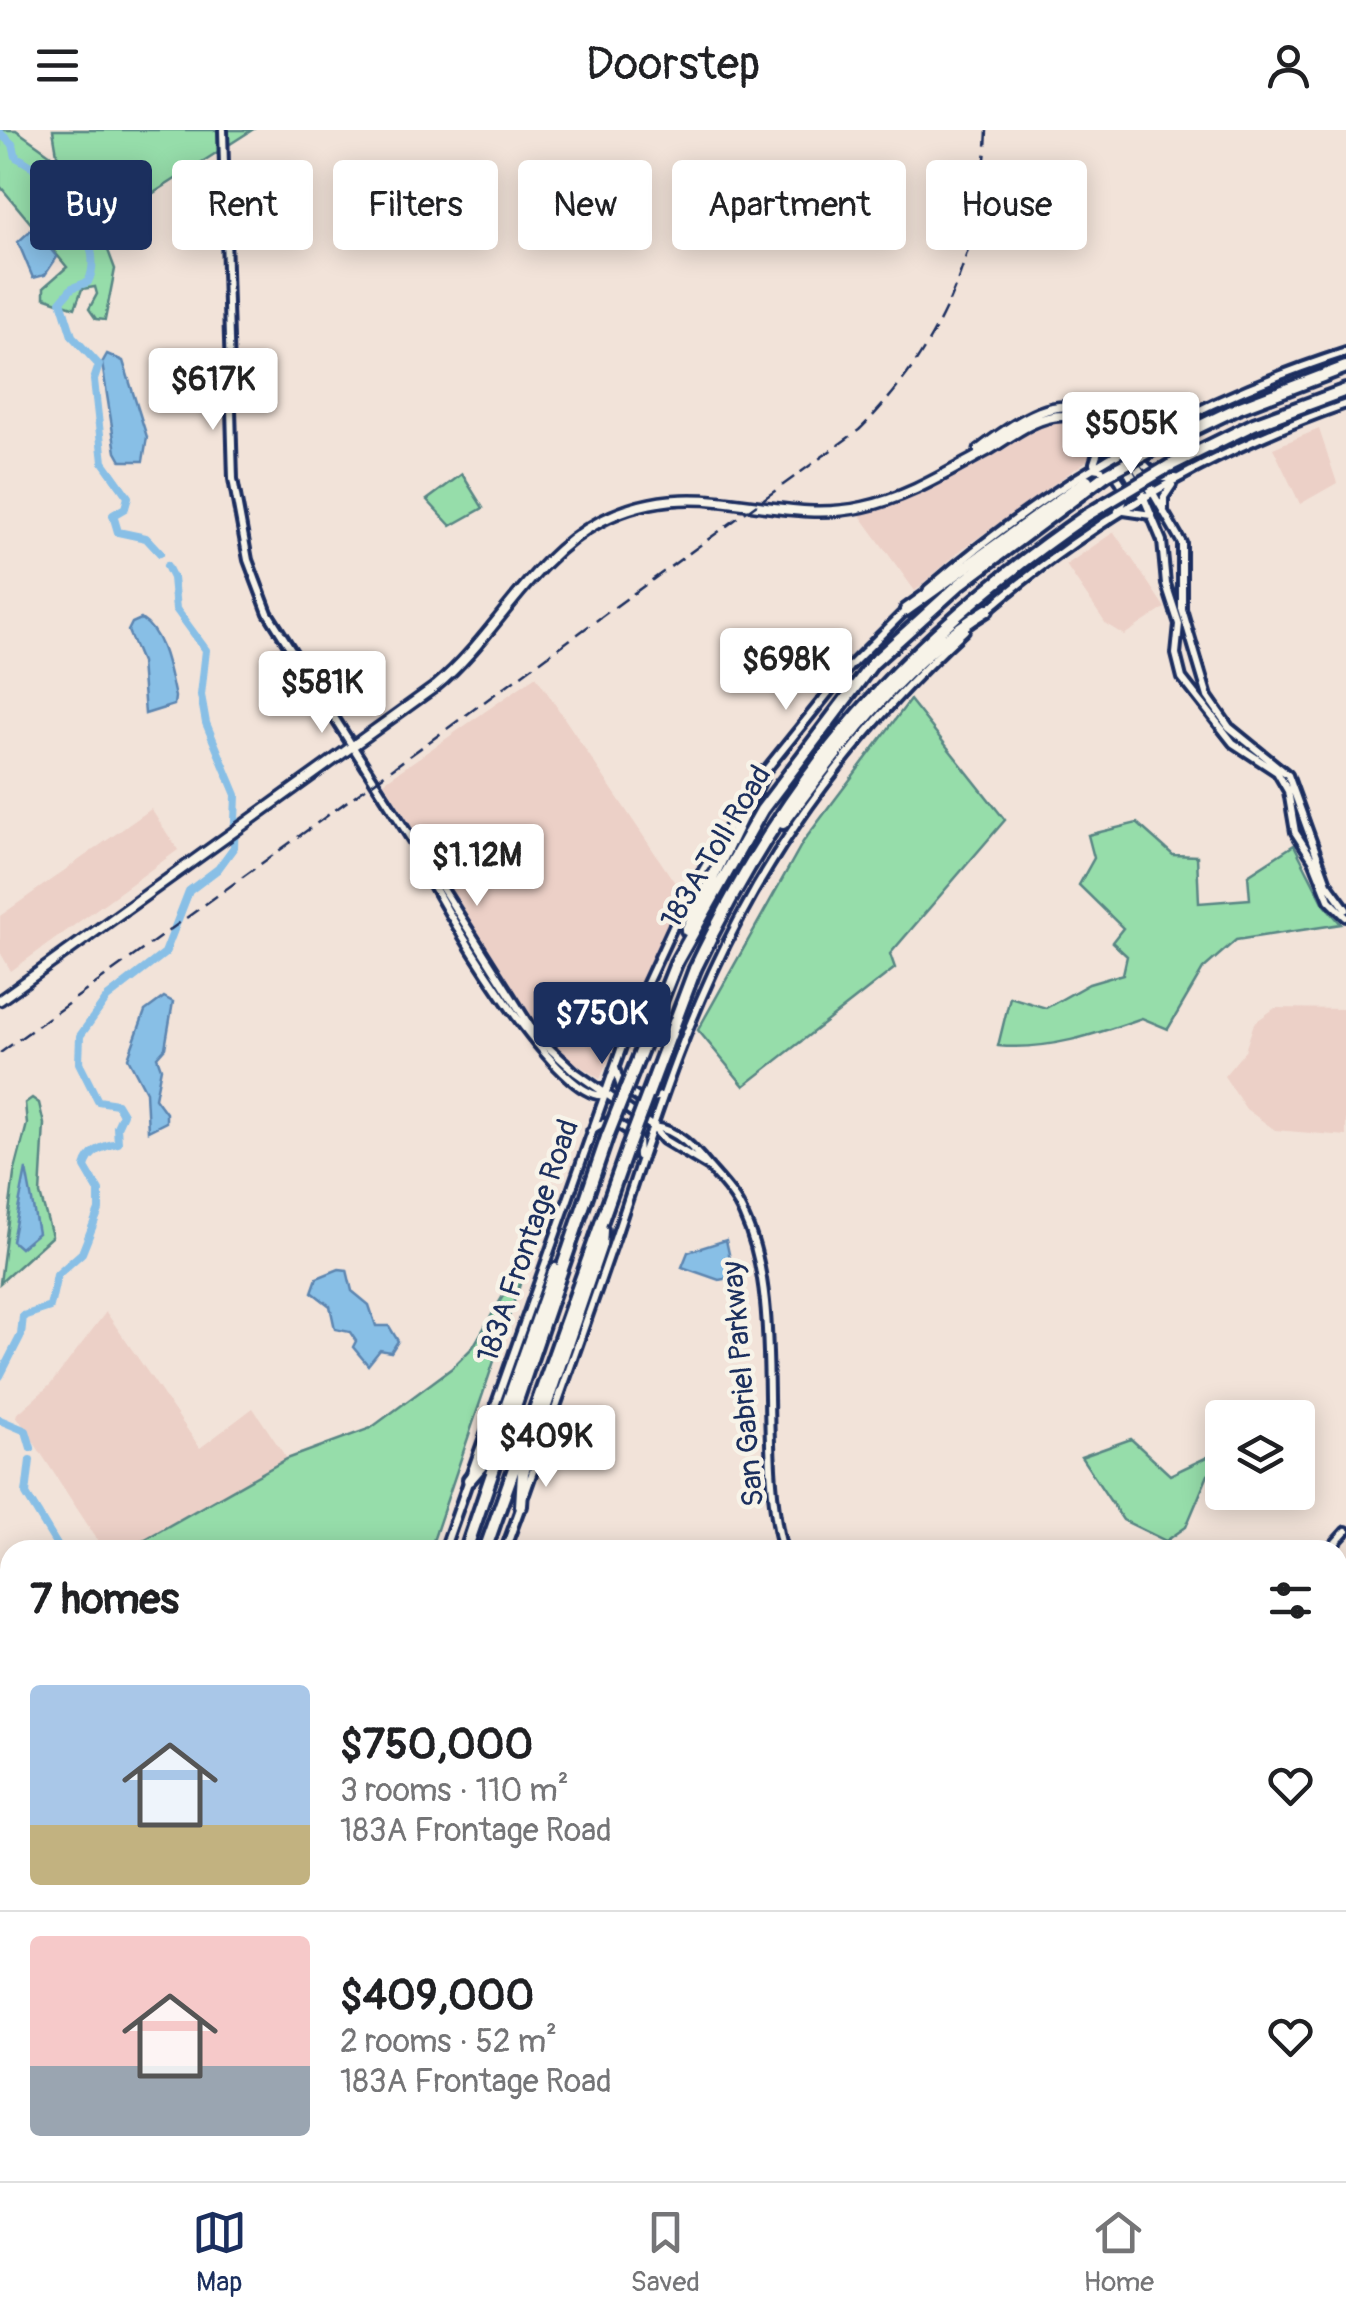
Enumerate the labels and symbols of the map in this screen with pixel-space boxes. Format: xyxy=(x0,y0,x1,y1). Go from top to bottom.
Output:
pin: $617K xyxy=(143,348,283,433)
pin: $505K xyxy=(1061,392,1201,477)
pin: $698K xyxy=(716,628,856,713)
pin: $581K xyxy=(252,651,392,736)
street label: 183A Toll Road xyxy=(653,759,779,935)
pin: $1.12M xyxy=(396,824,558,909)
pin: $750K xyxy=(532,982,672,1067)
street label: 183A Frontage Road xyxy=(469,1115,587,1367)
street label: San Gabriel Parkway xyxy=(714,1259,772,1508)
pin: $409K xyxy=(476,1405,616,1490)

